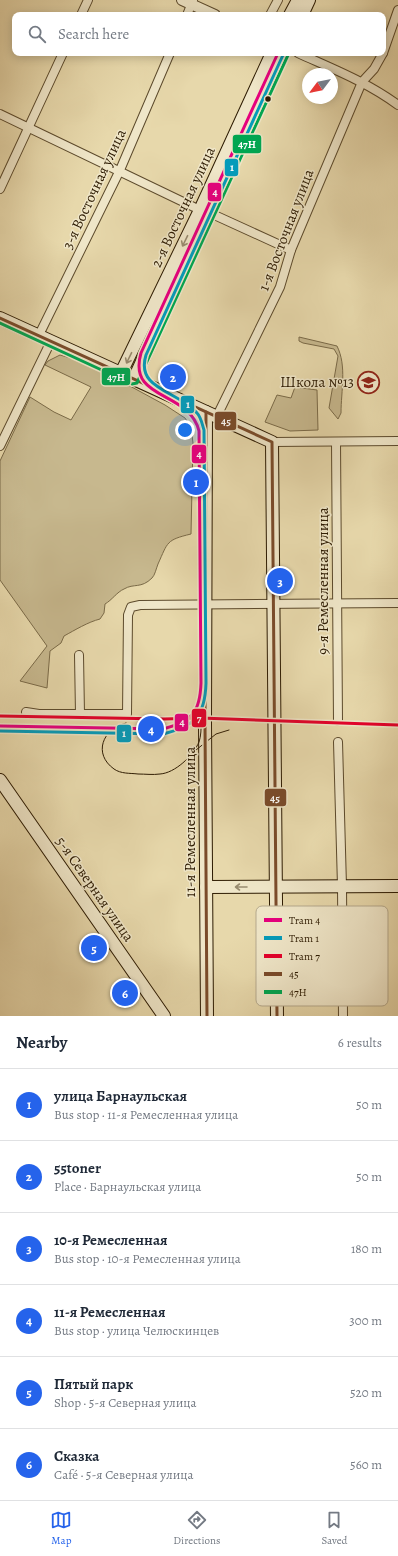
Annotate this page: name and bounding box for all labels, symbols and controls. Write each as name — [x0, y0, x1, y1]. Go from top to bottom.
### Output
search box — [12, 12, 386, 56]
icon: search — [26, 23, 48, 45]
text: Search here — [58, 24, 129, 44]
north arrow — [302, 68, 338, 104]
unlabelled marker — [263, 94, 273, 104]
street label: 3-я Восточная улица — [57, 126, 131, 252]
line badge: 47Н — [232, 134, 262, 154]
text: 47Н — [238, 137, 256, 152]
street label: 2-я Восточная улица — [146, 143, 220, 271]
line badge: 1 — [224, 158, 239, 177]
text: 1 — [230, 160, 234, 175]
street label: 1-я Восточная улица — [254, 166, 319, 294]
line badge: 4 — [207, 182, 222, 202]
text: 4 — [212, 185, 218, 200]
one-way arrow — [181, 235, 188, 247]
one-way arrow — [124, 352, 132, 364]
pin: 2 — [160, 362, 186, 392]
line badge: 47Н — [101, 367, 131, 386]
school or university icon: Школа №13 — [356, 369, 382, 395]
text: 47Н — [107, 370, 125, 385]
place label: Школа №13 — [280, 372, 354, 392]
line badge: 1 — [180, 395, 195, 414]
text: 1 — [186, 397, 190, 412]
line badge: 45 — [214, 411, 237, 431]
text: 45 — [221, 414, 231, 429]
your location — [175, 420, 195, 440]
line badge: 4 — [191, 444, 207, 464]
text: 4 — [196, 447, 202, 462]
pin: 1 — [183, 467, 209, 497]
street label: 9-я Ремесленная улица — [313, 507, 333, 655]
pin: 3 — [267, 566, 293, 596]
line badge: 7 — [191, 708, 207, 728]
text: 7 — [197, 711, 202, 726]
line badge: 4 — [174, 713, 189, 732]
pin: 4 — [138, 714, 164, 744]
text: 4 — [179, 715, 185, 730]
line badge: 1 — [116, 724, 132, 743]
text: 1 — [122, 726, 126, 741]
street label: 11-я Ремесленная улица — [180, 746, 200, 897]
line badge: 45 — [264, 788, 287, 807]
text: 45 — [270, 791, 280, 806]
street label: 5-я Северная улица — [51, 832, 139, 946]
one-way arrow — [235, 883, 248, 891]
legend — [256, 906, 388, 1006]
text: Tram 4 — [289, 913, 320, 928]
text: Tram 1 — [289, 931, 319, 946]
pin: 5 — [81, 933, 107, 963]
text: Tram 7 — [289, 949, 320, 964]
text: 45 — [289, 967, 299, 982]
pin: 6 — [112, 978, 138, 1008]
text: 47Н — [289, 985, 307, 1000]
text: Nearby — [16, 1031, 67, 1054]
text: 6 results — [338, 1034, 382, 1051]
text: улица Барнаульская — [54, 1086, 187, 1106]
text: 1 — [27, 1096, 31, 1113]
text: 50 m — [356, 1096, 382, 1113]
text: Bus stop · 11-я Ремесленная улица — [54, 1106, 238, 1123]
text: 55toner — [54, 1158, 101, 1178]
text: 2 — [26, 1168, 32, 1185]
text: 50 m — [356, 1168, 382, 1185]
text: Place · Барнаульская улица — [54, 1178, 201, 1195]
text: 10-я Ремесленная — [54, 1230, 168, 1250]
text: 3 — [26, 1240, 32, 1257]
text: 180 m — [351, 1240, 382, 1257]
text: Bus stop · 10-я Ремесленная улица — [54, 1250, 241, 1267]
text: 11-я Ремесленная — [54, 1302, 166, 1322]
text: 4 — [26, 1312, 32, 1329]
text: 300 m — [349, 1312, 382, 1329]
text: Bus stop · улица Челюскинцев — [54, 1322, 219, 1339]
text: Пятый парк — [54, 1374, 133, 1394]
text: 5 — [26, 1384, 32, 1401]
text: 520 m — [350, 1384, 382, 1401]
text: Shop · 5-я Северная улица — [54, 1394, 197, 1411]
text: Сказка — [54, 1446, 99, 1466]
text: 6 — [26, 1456, 32, 1473]
text: 560 m — [350, 1456, 382, 1473]
text: Café · 5-я Северная улица — [54, 1466, 194, 1483]
tab: Map — [50, 1509, 72, 1548]
tab: Directions — [173, 1509, 221, 1548]
tab: Saved — [321, 1509, 348, 1548]

